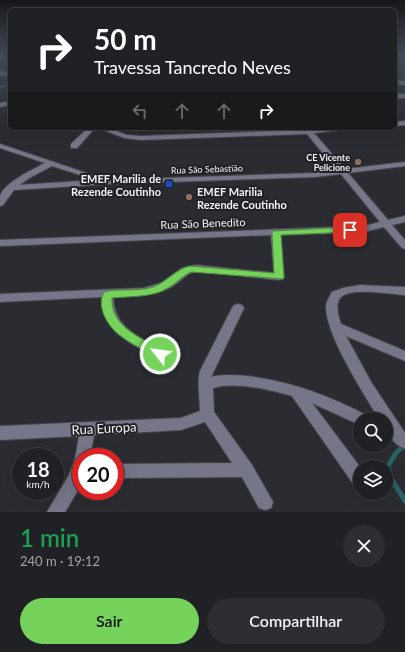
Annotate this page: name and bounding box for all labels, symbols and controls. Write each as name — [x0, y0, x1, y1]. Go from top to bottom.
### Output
text: 50 m — [94, 22, 157, 56]
icon: right — [28, 24, 80, 76]
text: Travessa Tancredo Neves — [94, 56, 291, 78]
icon: left — [129, 100, 151, 122]
icon: ahead — [171, 100, 193, 122]
icon: ahead — [213, 100, 235, 122]
icon: right — [255, 100, 277, 122]
place label: CE Vicente Pelicione — [306, 152, 350, 173]
marker: CE Vicente Pelicione — [353, 157, 363, 167]
street label: Rua São Sebastião — [171, 162, 243, 176]
place label: EMEF Marilia de Rezende Coutinho — [71, 172, 161, 198]
marker: EMEF Marilia de Rezende Coutinho — [164, 179, 174, 189]
place label: EMEF Marilia Rezende Coutinho — [197, 185, 287, 211]
marker: EMEF Marilia Rezende Coutinho — [184, 192, 194, 202]
pin — [333, 213, 367, 247]
street label: Rua São Benedito — [160, 215, 246, 231]
icon: arrive — [339, 219, 361, 241]
position arrow — [139, 333, 181, 375]
map controls — [353, 412, 393, 500]
button: search — [353, 412, 393, 452]
street label: Rua Europa — [71, 418, 137, 438]
speed limit sign: 20 — [72, 448, 124, 500]
text: 18 — [26, 457, 50, 481]
button: layers — [353, 460, 393, 500]
text: km/h — [26, 478, 50, 490]
text: 1 min — [20, 523, 79, 552]
button: close — [343, 525, 385, 567]
text: 240 m · 19:12 — [20, 553, 100, 569]
button: Sair — [20, 598, 199, 644]
button: Compartilhar — [207, 598, 385, 644]

